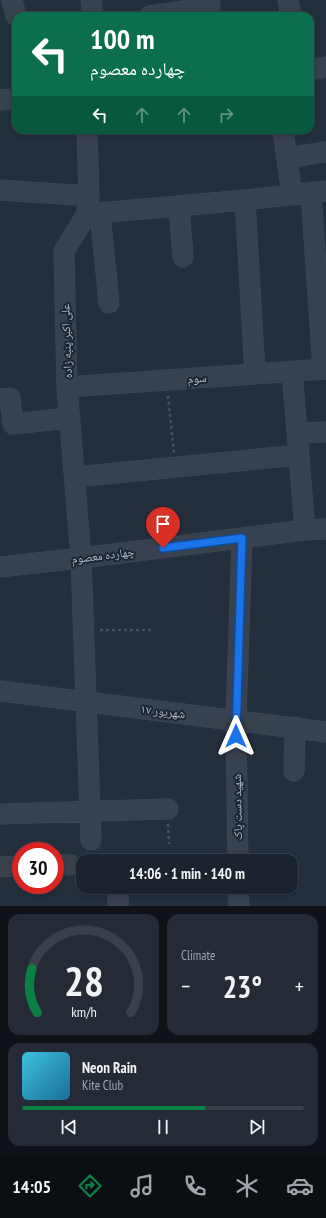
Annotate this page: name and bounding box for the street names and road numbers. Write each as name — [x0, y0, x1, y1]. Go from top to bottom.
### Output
street label: علی اکبر پنبه زاده — [57, 303, 75, 379]
street label: سوم — [187, 370, 207, 387]
street label: چهارده معصوم — [71, 544, 136, 567]
street label: ۱۷ شهریور — [140, 701, 186, 721]
street label: شهید دست پاک — [229, 774, 245, 840]

